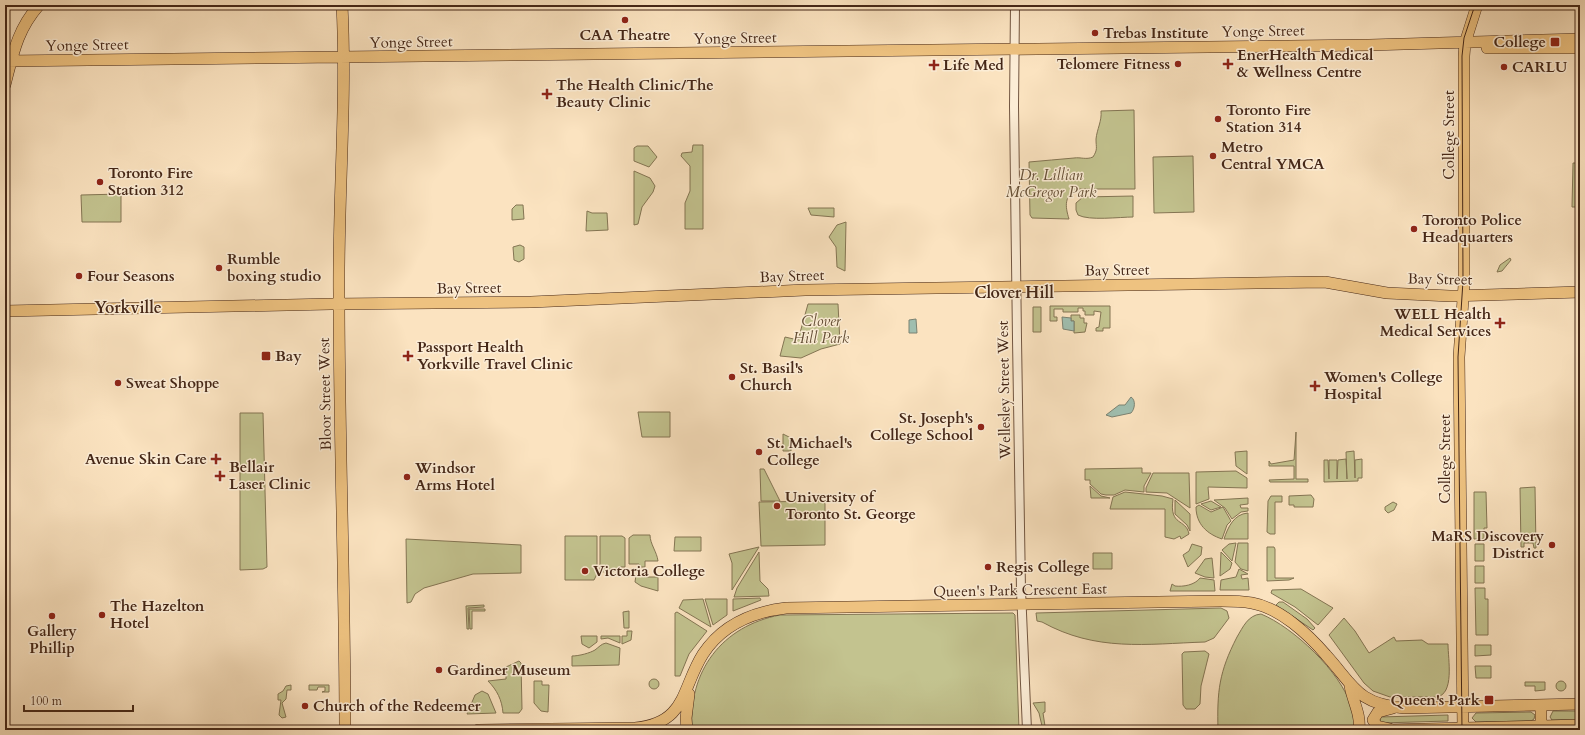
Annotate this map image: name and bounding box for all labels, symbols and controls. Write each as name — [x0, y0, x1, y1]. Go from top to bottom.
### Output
marker: CAA Theatre — [620, 15, 630, 25]
street label: Yonge Street — [1221, 20, 1305, 42]
place label: Trebas Institute — [1103, 23, 1209, 43]
place label: CAA Theatre — [579, 25, 671, 45]
street label: Yonge Street — [693, 27, 777, 49]
marker: Trebas Institute — [1090, 28, 1100, 38]
street label: Yonge Street — [369, 31, 453, 53]
place label: College — [1493, 32, 1546, 52]
street label: Yonge Street — [45, 34, 129, 56]
marker: College — [1549, 36, 1561, 48]
place label: EnerHealth Medical & Wellness Centre — [1237, 45, 1374, 82]
place label: Telomere Fitness — [1057, 54, 1170, 74]
place label: Life Med — [943, 55, 1004, 75]
place label: CARLU — [1512, 57, 1568, 77]
marker: EnerHealth Medical & Wellness Centre — [1222, 58, 1234, 70]
marker: Life Med — [928, 59, 940, 71]
marker: Telomere Fitness — [1173, 59, 1183, 69]
marker: CARLU — [1499, 62, 1509, 72]
place label: The Health Clinic/The Beauty Clinic — [556, 75, 714, 112]
marker: The Health Clinic/The Beauty Clinic — [541, 88, 553, 100]
street label: College Street — [1439, 90, 1459, 180]
place label: Toronto Fire Station 314 — [1226, 100, 1311, 137]
marker: Toronto Fire Station 314 — [1213, 114, 1223, 124]
place label: Metro Central YMCA — [1221, 137, 1325, 174]
marker: Metro Central YMCA — [1208, 151, 1218, 161]
place label: Toronto Fire Station 312 — [108, 163, 193, 200]
park label: Dr. Lillian McGregor Park — [1006, 165, 1097, 202]
marker: Toronto Fire Station 312 — [95, 177, 105, 187]
place label: Toronto Police Headquarters — [1422, 210, 1522, 247]
marker: Toronto Police Headquarters — [1409, 224, 1419, 234]
place label: Rumble boxing studio — [227, 249, 321, 286]
street label: Bay Street — [1084, 259, 1150, 281]
marker: Rumble boxing studio — [214, 263, 224, 273]
street label: Bay Street — [759, 265, 825, 287]
place label: Four Seasons — [87, 266, 175, 286]
street label: Bay Street — [1407, 268, 1473, 290]
marker: Four Seasons — [74, 271, 84, 281]
street label: Bay Street — [436, 277, 502, 299]
district label: Clover Hill — [974, 282, 1054, 304]
district label: Yorkville — [94, 297, 162, 319]
place label: WELL Health Medical Services — [1380, 304, 1492, 341]
park label: Clover Hill Park — [793, 311, 850, 348]
marker: WELL Health Medical Services — [1494, 317, 1506, 329]
street label: Wellesley Street West — [993, 320, 1015, 460]
street label: Bloor Street West — [314, 337, 336, 451]
place label: Passport Health Yorkville Travel Clinic — [417, 337, 573, 374]
place label: Bay — [275, 346, 302, 366]
marker: Bay — [260, 350, 272, 362]
marker: Passport Health Yorkville Travel Clinic — [402, 350, 414, 362]
place label: St. Basil's Church — [740, 358, 803, 395]
place label: Women's College Hospital — [1323, 367, 1443, 404]
marker: St. Basil's Church — [727, 372, 737, 382]
place label: Sweat Shoppe — [126, 373, 220, 393]
marker: Sweat Shoppe — [113, 378, 123, 388]
marker: Women's College Hospital — [1309, 380, 1321, 392]
place label: St. Joseph's College School — [870, 408, 974, 445]
street label: College Street — [1435, 414, 1455, 504]
marker: St. Joseph's College School — [976, 422, 986, 432]
place label: St. Michael's College — [767, 433, 852, 470]
marker: St. Michael's College — [754, 447, 764, 457]
place label: Avenue Skin Care — [85, 449, 207, 469]
marker: Avenue Skin Care — [210, 453, 222, 465]
place label: Bellair Laser Clinic — [229, 457, 311, 494]
place label: Windsor Arms Hotel — [414, 458, 495, 495]
marker: Bellair Laser Clinic — [214, 470, 226, 482]
marker: Windsor Arms Hotel — [402, 472, 412, 482]
place label: University of Toronto St. George — [785, 487, 916, 524]
marker: University of Toronto St. George — [772, 501, 782, 511]
place label: MaRS Discovery District — [1431, 526, 1545, 563]
marker: MaRS Discovery District — [1547, 540, 1557, 550]
place label: Regis College — [996, 557, 1090, 577]
place label: Victoria College — [593, 561, 705, 581]
marker: Regis College — [983, 562, 993, 572]
marker: Victoria College — [580, 566, 590, 576]
street label: Queen's Park Crescent East — [933, 578, 1107, 602]
place label: The Hazelton Hotel — [110, 596, 205, 633]
marker: The Hazelton Hotel — [97, 610, 107, 620]
marker: Gallery Phillip — [47, 611, 57, 621]
place label: Gallery Phillip — [27, 621, 77, 658]
place label: Gardiner Museum — [447, 660, 571, 680]
marker: Gardiner Museum — [434, 665, 444, 675]
scale bar — [24, 687, 133, 713]
place label: Queen's Park — [1391, 690, 1481, 710]
text: 100 m — [30, 693, 63, 709]
marker: Queen's Park — [1483, 694, 1495, 706]
place label: Church of the Redeemer — [313, 696, 481, 716]
marker: Church of the Redeemer — [300, 701, 310, 711]

